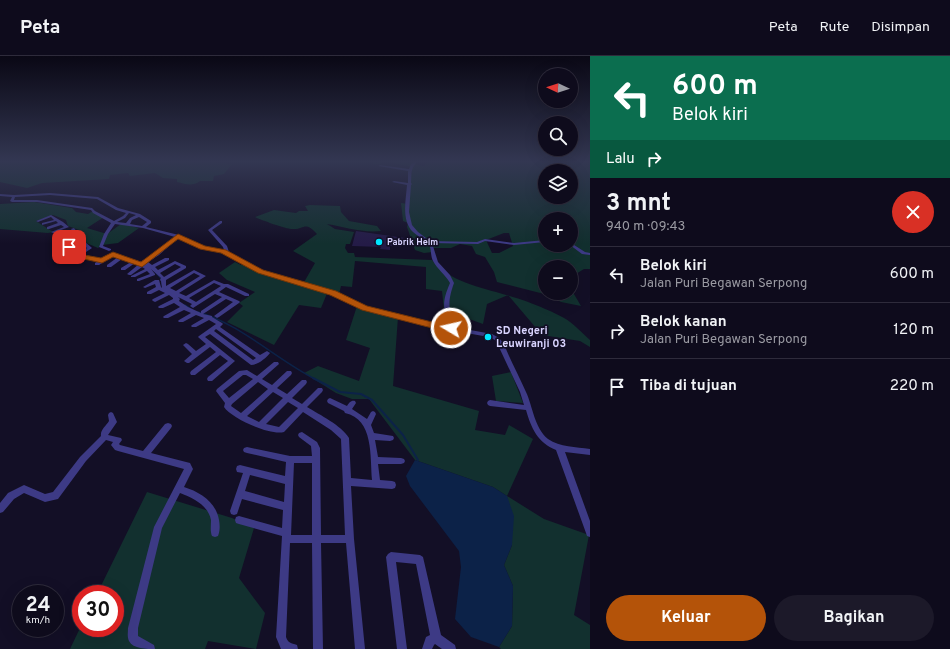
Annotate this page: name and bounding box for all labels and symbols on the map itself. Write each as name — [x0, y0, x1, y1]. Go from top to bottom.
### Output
north arrow — [538, 68, 578, 108]
pin — [52, 230, 86, 264]
marker: Pabrik Helm — [374, 237, 384, 247]
place label: Pabrik Helm — [387, 237, 438, 248]
position arrow — [430, 307, 472, 349]
place label: SD Negeri Leuwiranji 03 — [496, 324, 566, 351]
marker: SD Negeri Leuwiranji 03 — [483, 332, 493, 342]
speed limit sign: 30 — [72, 585, 124, 637]

